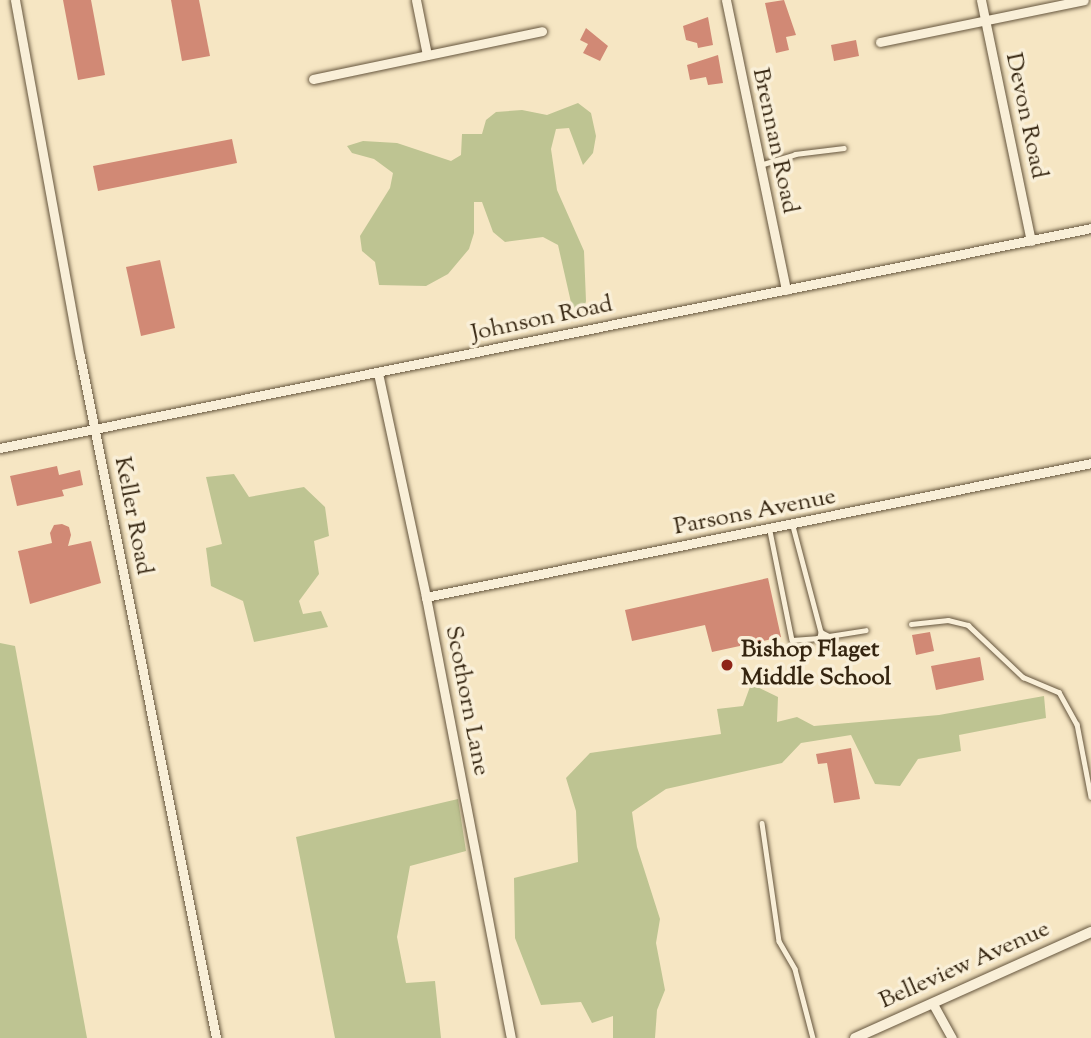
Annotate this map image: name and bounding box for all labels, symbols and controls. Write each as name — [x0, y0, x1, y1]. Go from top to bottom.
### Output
street label: Devon Road — [998, 50, 1052, 182]
street label: Brennan Road — [745, 66, 803, 216]
street label: Johnson Road — [469, 291, 615, 349]
street label: Keller Road — [106, 454, 158, 578]
street label: Parsons Avenue — [672, 483, 838, 543]
street label: Scothorn Lane — [437, 623, 495, 779]
place label: Bishop Flaget Middle School — [741, 637, 891, 693]
marker: Bishop Flaget Middle School — [719, 657, 735, 673]
street label: Belleview Avenue — [875, 916, 1055, 1016]

